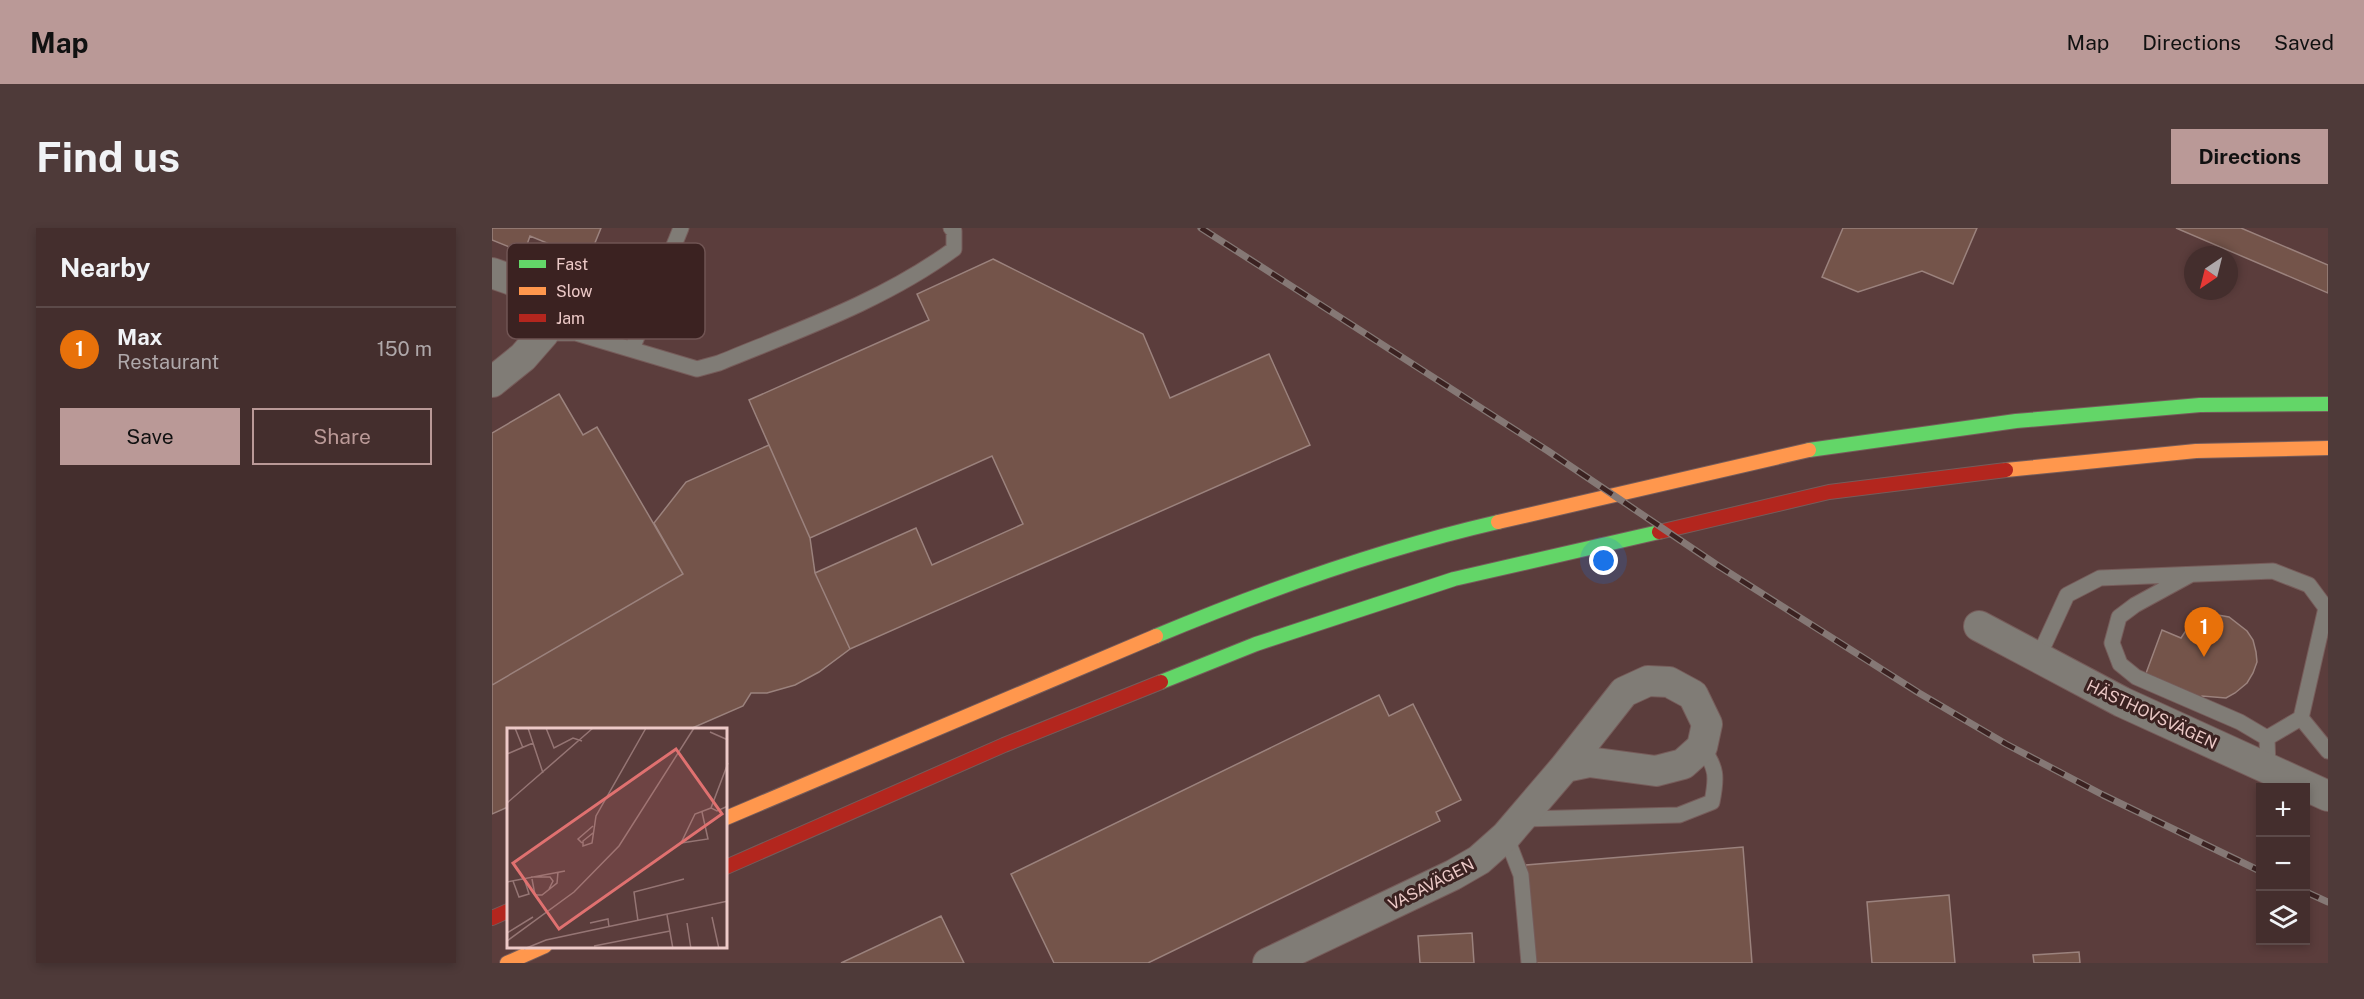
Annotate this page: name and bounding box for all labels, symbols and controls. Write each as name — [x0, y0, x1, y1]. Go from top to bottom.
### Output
text: Map — [30, 26, 89, 59]
text: Map — [2067, 30, 2109, 55]
text: Directions — [2142, 30, 2241, 55]
text: Saved — [2274, 30, 2334, 55]
button: Directions — [2171, 129, 2328, 184]
text: Find us — [36, 132, 180, 181]
legend — [507, 243, 705, 339]
north arrow — [2184, 246, 2238, 300]
text: Nearby — [60, 252, 150, 283]
text: Fast — [556, 255, 588, 274]
text: Slow — [556, 282, 593, 301]
text: Jam — [556, 309, 585, 328]
text: Max — [117, 324, 162, 350]
text: 1 — [75, 337, 84, 361]
text: 150 m — [377, 337, 432, 361]
text: Restaurant — [117, 350, 219, 374]
button: Save — [60, 408, 240, 465]
button: Share — [252, 408, 432, 465]
your location — [1589, 546, 1618, 575]
pin: 1 — [2184, 608, 2224, 657]
street label: HÄSTHOVSVÄGEN — [2084, 675, 2220, 753]
inset map — [507, 728, 728, 948]
map controls — [2256, 783, 2310, 945]
button: + — [2256, 783, 2310, 837]
button: − — [2256, 837, 2310, 891]
street label: VASAVÄGEN — [1385, 854, 1477, 914]
button: layers — [2256, 891, 2310, 945]

